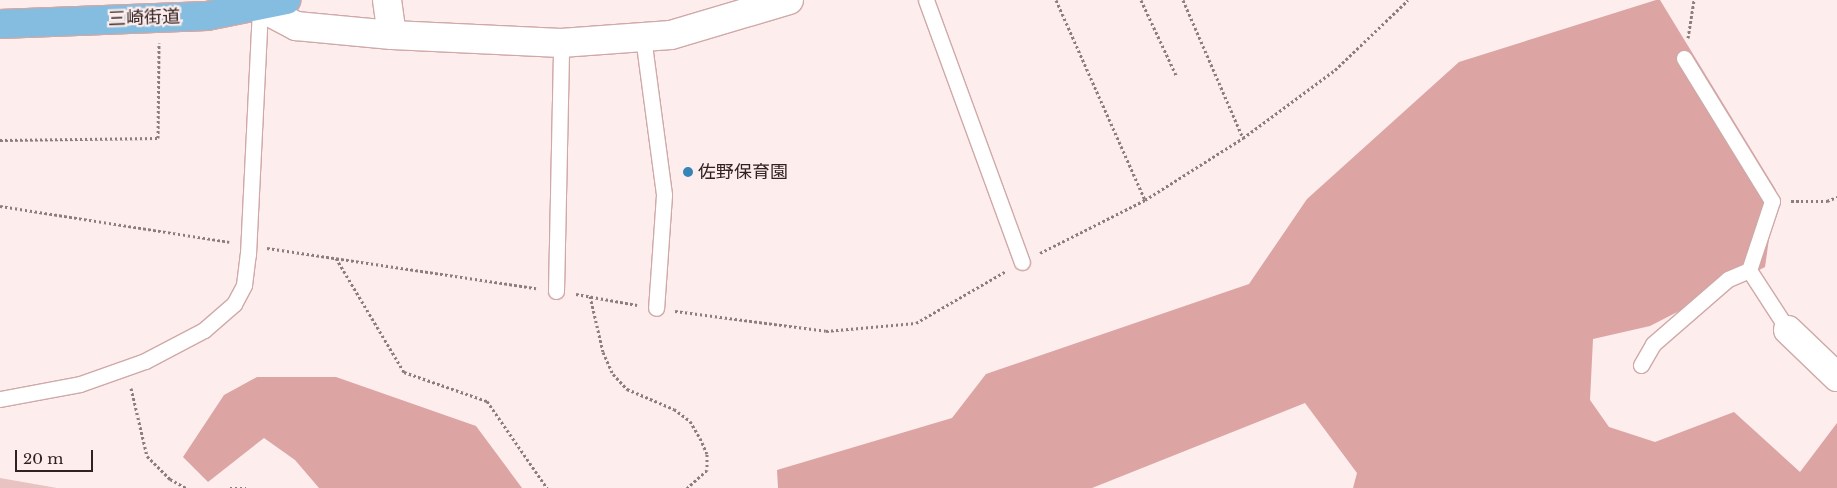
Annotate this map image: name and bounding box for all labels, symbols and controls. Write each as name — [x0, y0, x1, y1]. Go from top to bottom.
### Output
street label: 三崎街道 — [108, 6, 180, 30]
place label: 佐野保育園 — [698, 161, 788, 183]
marker: 佐野保育園 — [682, 166, 694, 178]
scale bar — [18, 440, 95, 472]
text: 20 m — [23, 449, 63, 468]

